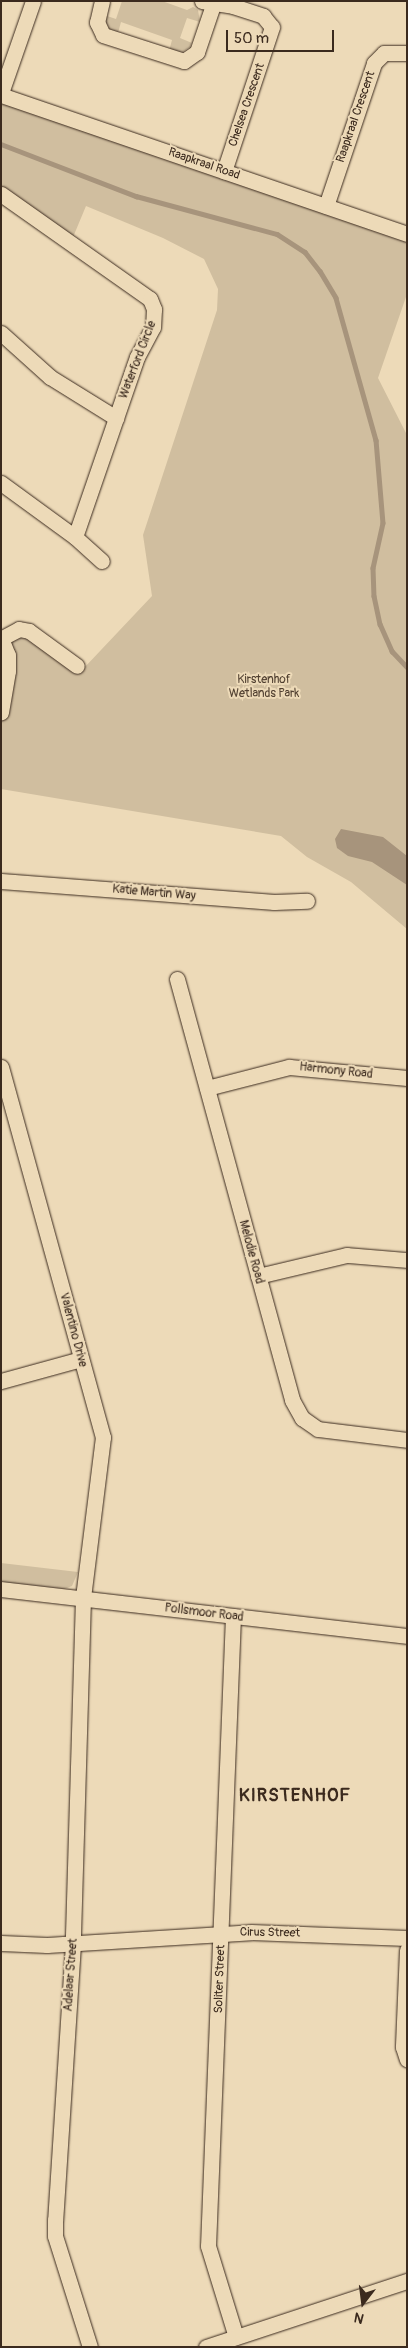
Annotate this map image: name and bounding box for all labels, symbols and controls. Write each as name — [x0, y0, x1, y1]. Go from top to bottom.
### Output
scale bar — [228, 20, 336, 52]
text: 50 m — [234, 29, 269, 48]
street label: Chelsea Crescent — [226, 61, 268, 149]
street label: Raapkraal Crescent — [334, 69, 378, 165]
street label: Raapkraal Road — [166, 145, 242, 183]
street label: Waterford Circle — [117, 319, 159, 401]
park label: Kirstenhof Wetlands Park — [229, 673, 299, 701]
street label: Katie Martin Way — [112, 882, 196, 904]
street label: Harmony Road — [299, 1060, 373, 1082]
street label: Melodie Road — [236, 1219, 266, 1285]
street label: Valentino Drive — [56, 1291, 90, 1369]
street label: Pollsmoor Road — [164, 1601, 244, 1625]
district label: KIRSTENHOF — [238, 1785, 352, 1807]
street label: Cirus Street — [240, 1925, 300, 1941]
street label: Adelaar Street — [61, 1938, 81, 2012]
street label: Soliter Street — [212, 1944, 228, 2014]
north arrow — [338, 2278, 388, 2328]
text: N — [352, 2309, 366, 2327]

